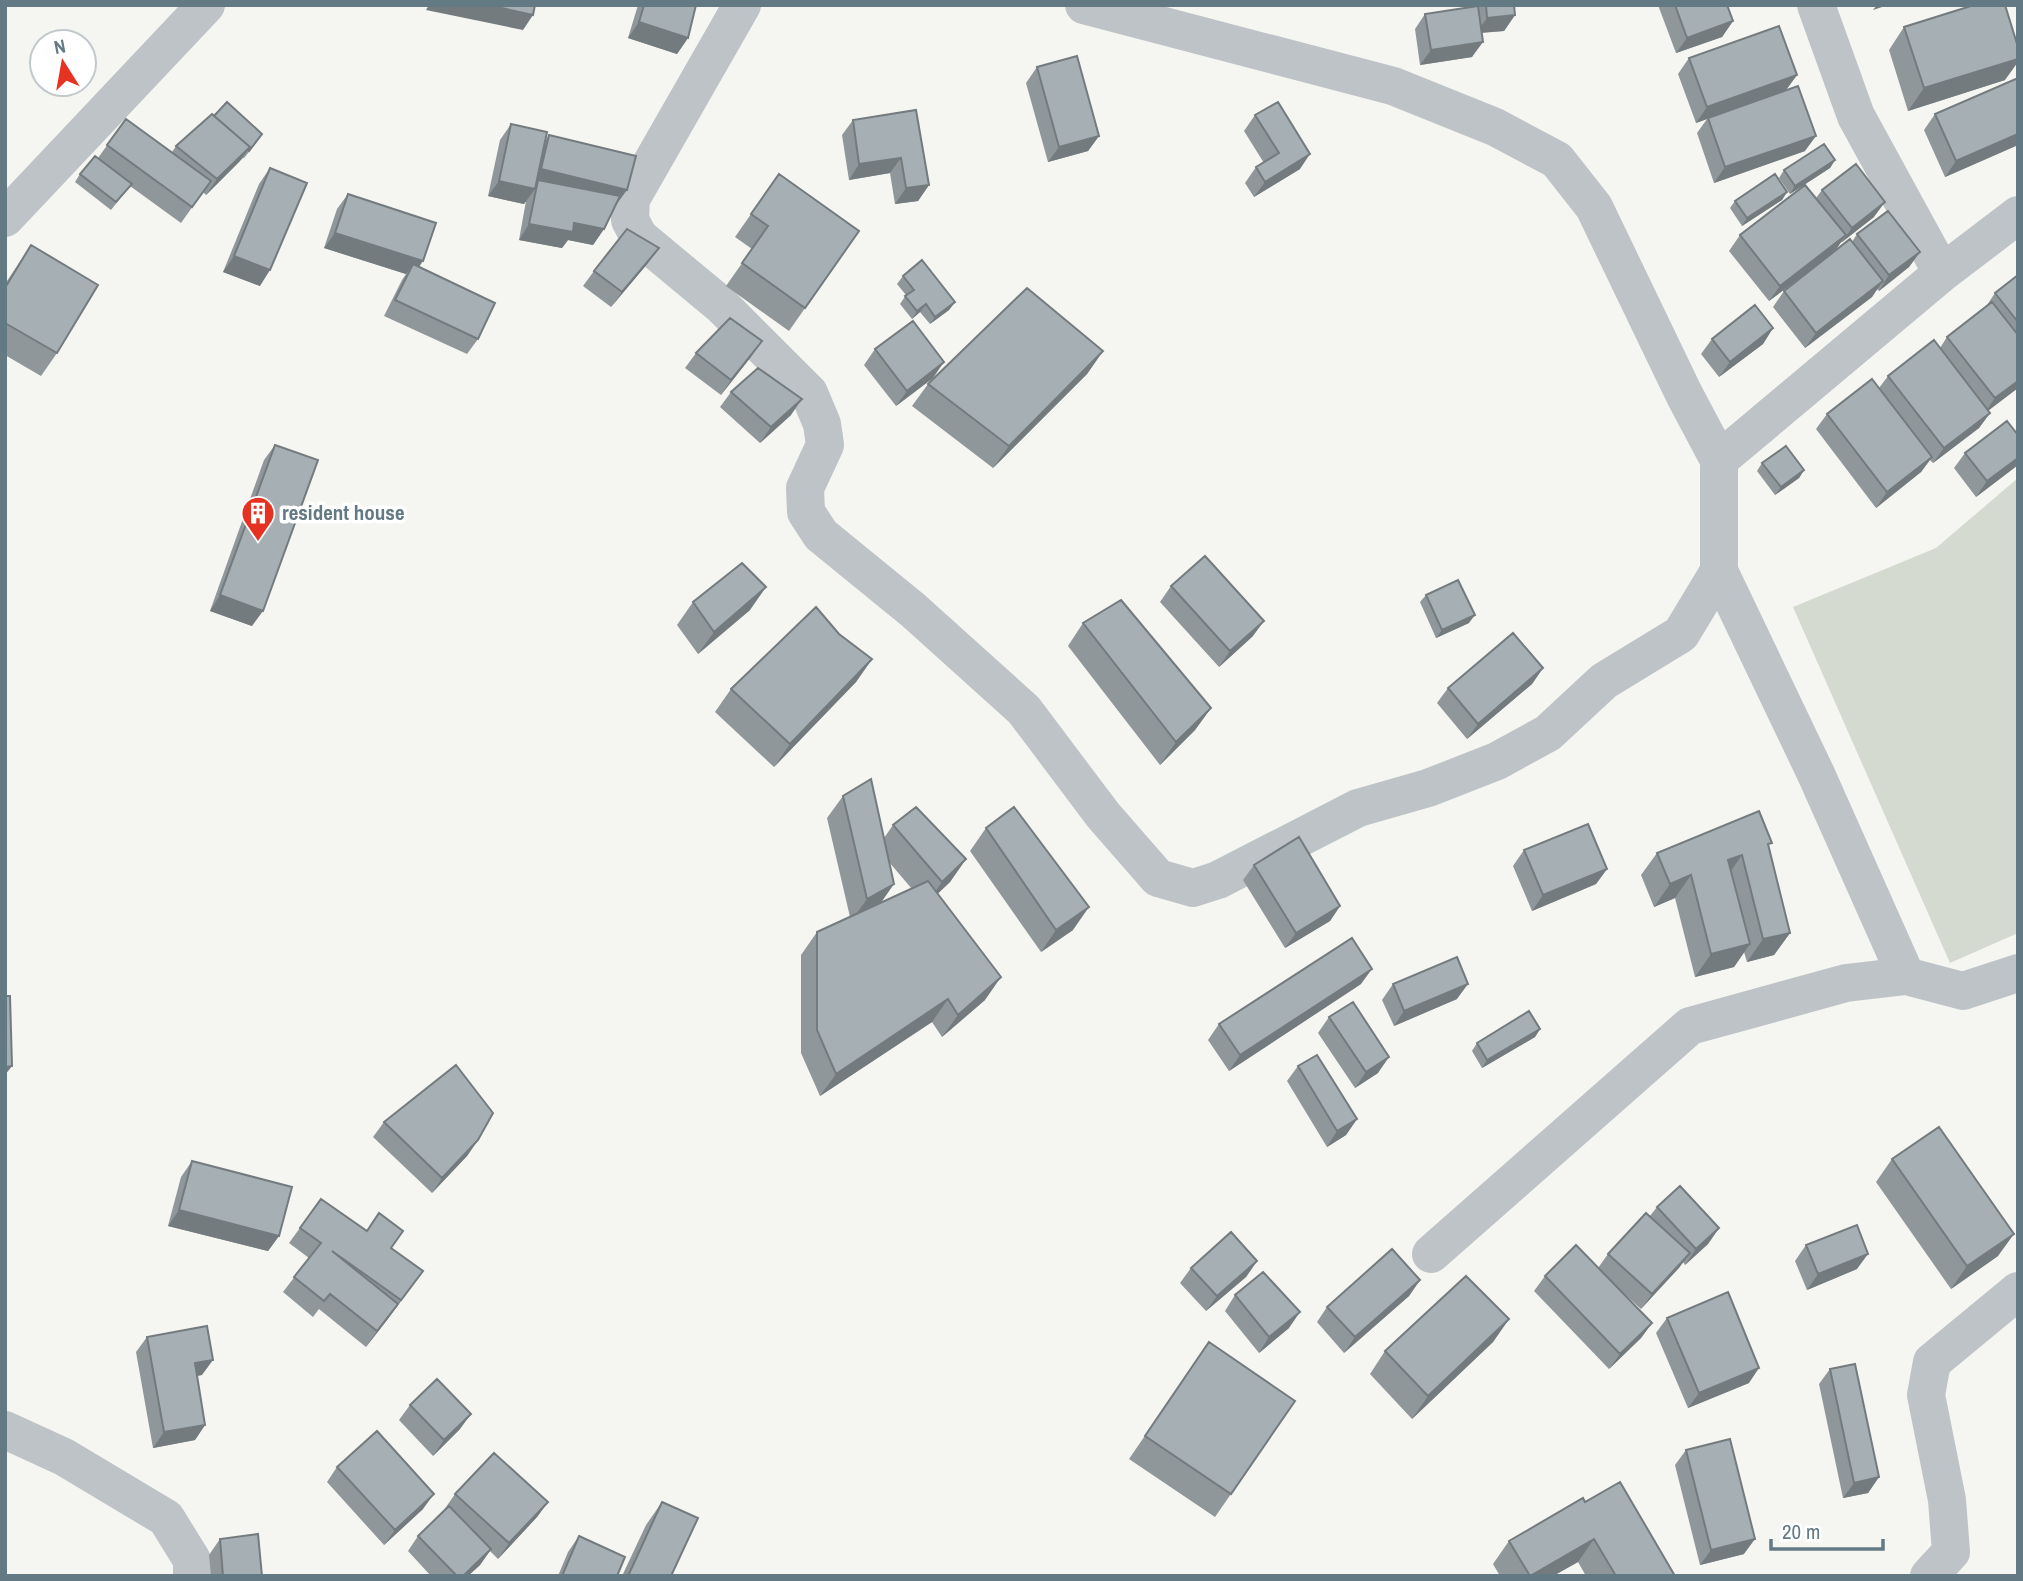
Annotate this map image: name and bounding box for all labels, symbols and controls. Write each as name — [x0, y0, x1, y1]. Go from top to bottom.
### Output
north arrow — [28, 28, 98, 98]
text: N — [52, 32, 68, 60]
building icon: resident house — [239, 494, 277, 543]
place label: resident house — [282, 498, 405, 527]
scale bar — [1771, 1508, 1883, 1552]
text: 20 m — [1782, 1517, 1820, 1546]

